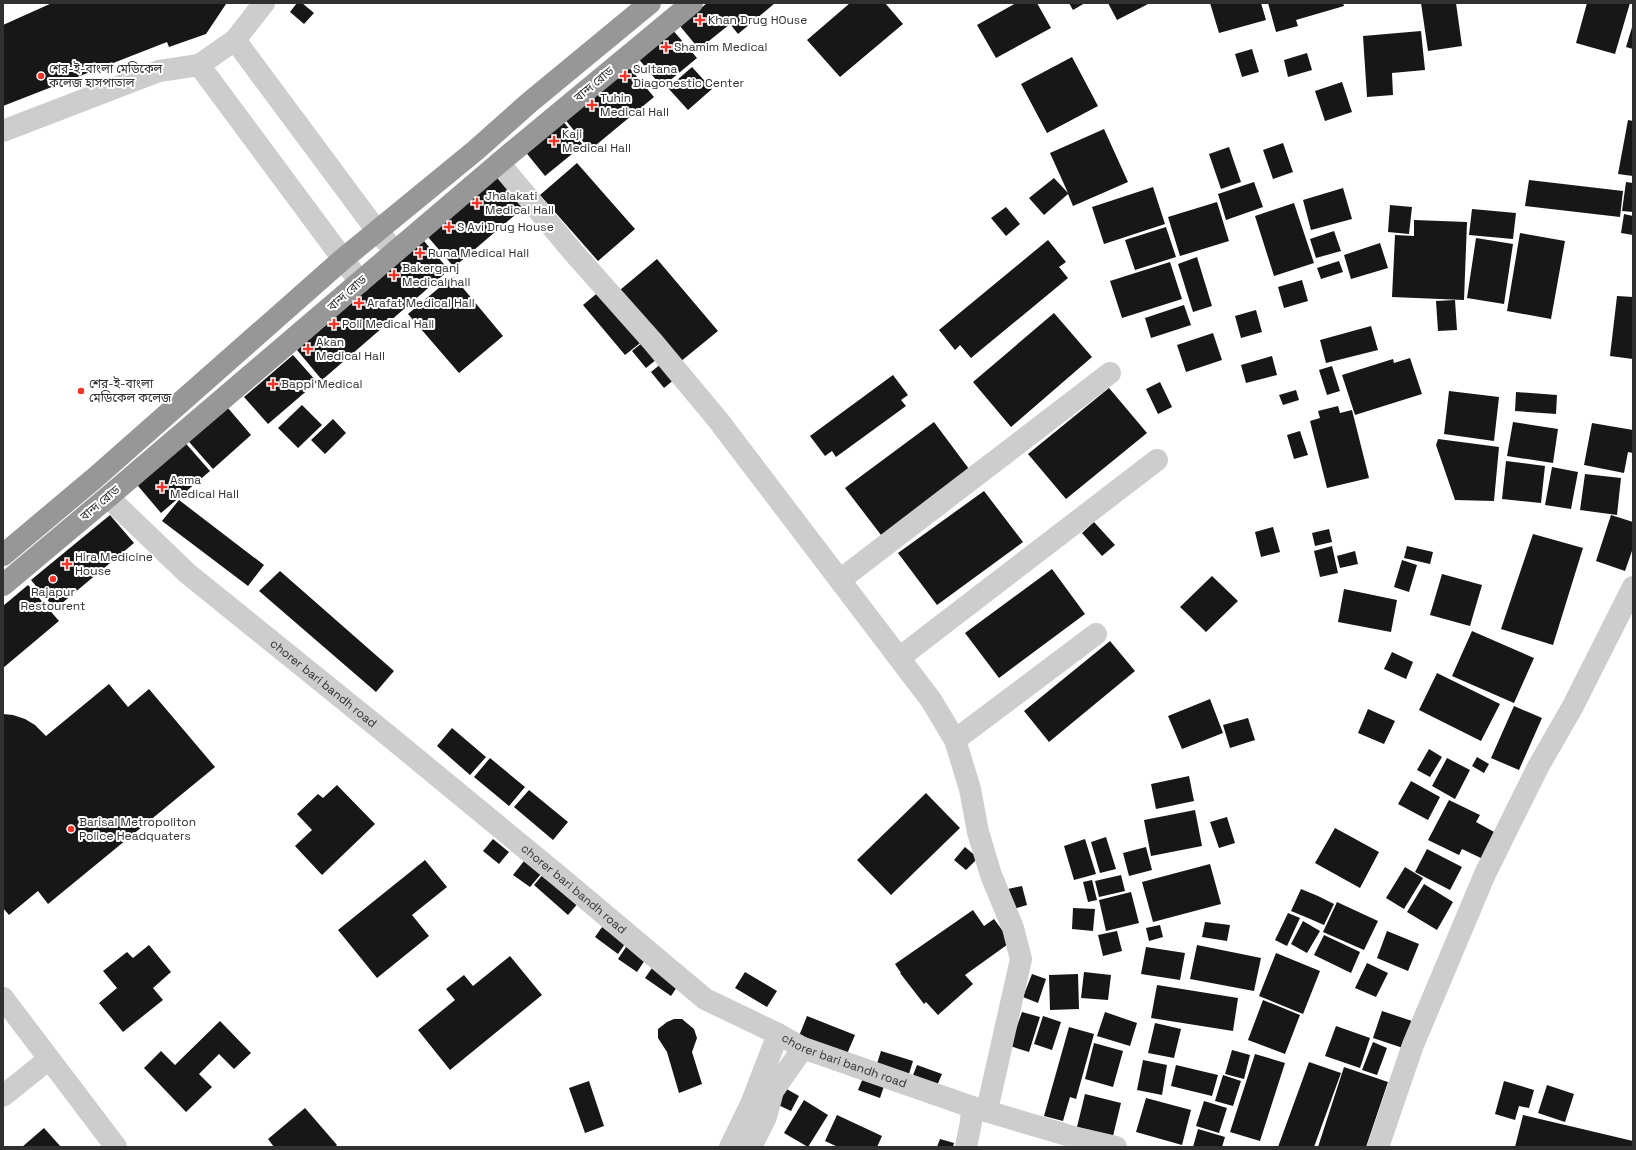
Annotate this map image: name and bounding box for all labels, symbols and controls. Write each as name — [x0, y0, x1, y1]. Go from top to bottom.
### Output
place label: Khan Drug HOuse — [708, 12, 807, 28]
marker: Khan Drug HOuse — [695, 15, 705, 25]
place label: Shamim Medical — [674, 39, 767, 55]
marker: Shamim Medical — [661, 42, 671, 52]
place label: শের-ই-বাংলা মেডিকেল কলেজ হাসপাতাল — [48, 61, 163, 91]
place label: Sultana Diagonestic Center — [633, 61, 745, 91]
street label: বান্দ রোড — [570, 63, 617, 106]
marker: শের-ই-বাংলা মেডিকেল কলেজ হাসপাতাল — [36, 71, 46, 81]
marker: Sultana Diagonestic Center — [620, 71, 630, 81]
place label: Tuhin Medical Hall — [600, 90, 669, 120]
marker: Tuhin Medical Hall — [587, 100, 597, 110]
place label: Kaji Medical Hall — [562, 126, 631, 156]
marker: Kaji Medical Hall — [549, 136, 559, 146]
place label: Jhalakati Medical Hall — [485, 188, 554, 218]
marker: Jhalakati Medical Hall — [472, 198, 482, 208]
place label: S Avi Drug House — [457, 219, 554, 235]
marker: S Avi Drug House — [444, 222, 454, 232]
place label: Runa Medical Hall — [428, 245, 529, 261]
marker: Runa Medical Hall — [415, 248, 425, 258]
place label: Bakerganj Medical hall — [402, 260, 470, 290]
marker: Bakerganj Medical hall — [389, 270, 399, 280]
street label: বান্দ রোড — [323, 271, 370, 315]
place label: Arafat Medical Hall — [367, 295, 475, 311]
marker: Arafat Medical Hall — [354, 298, 364, 308]
place label: Poli Medical Hall — [342, 316, 434, 332]
marker: Poli Medical Hall — [329, 319, 339, 329]
place label: Akan Medical Hall — [316, 334, 385, 364]
marker: Akan Medical Hall — [303, 344, 313, 354]
place label: শের-ই-বাংলা মেডিকেল কলেজ — [89, 376, 172, 406]
place label: Bappi Medical — [281, 376, 362, 392]
marker: Bappi Medical — [268, 379, 278, 389]
marker: শের-ই-বাংলা মেডিকেল কলেজ — [76, 386, 86, 396]
place label: Asma Medical Hall — [170, 472, 239, 502]
street label: বান্দ রোড — [76, 482, 123, 525]
marker: Asma Medical Hall — [157, 482, 167, 492]
place label: Hira Medicine House — [75, 549, 153, 579]
marker: Hira Medicine House — [62, 559, 72, 569]
marker: Rajapur Restourent — [48, 574, 58, 584]
place label: Rajapur Restourent — [20, 584, 86, 614]
street label: chorer bari bandh road — [267, 635, 380, 731]
place label: Barisal Metropoliton Police Headquaters — [79, 814, 196, 844]
marker: Barisal Metropoliton Police Headquaters — [66, 824, 76, 834]
street label: chorer bari bandh road — [518, 840, 630, 938]
street label: chorer bari bandh road — [779, 1030, 909, 1092]

